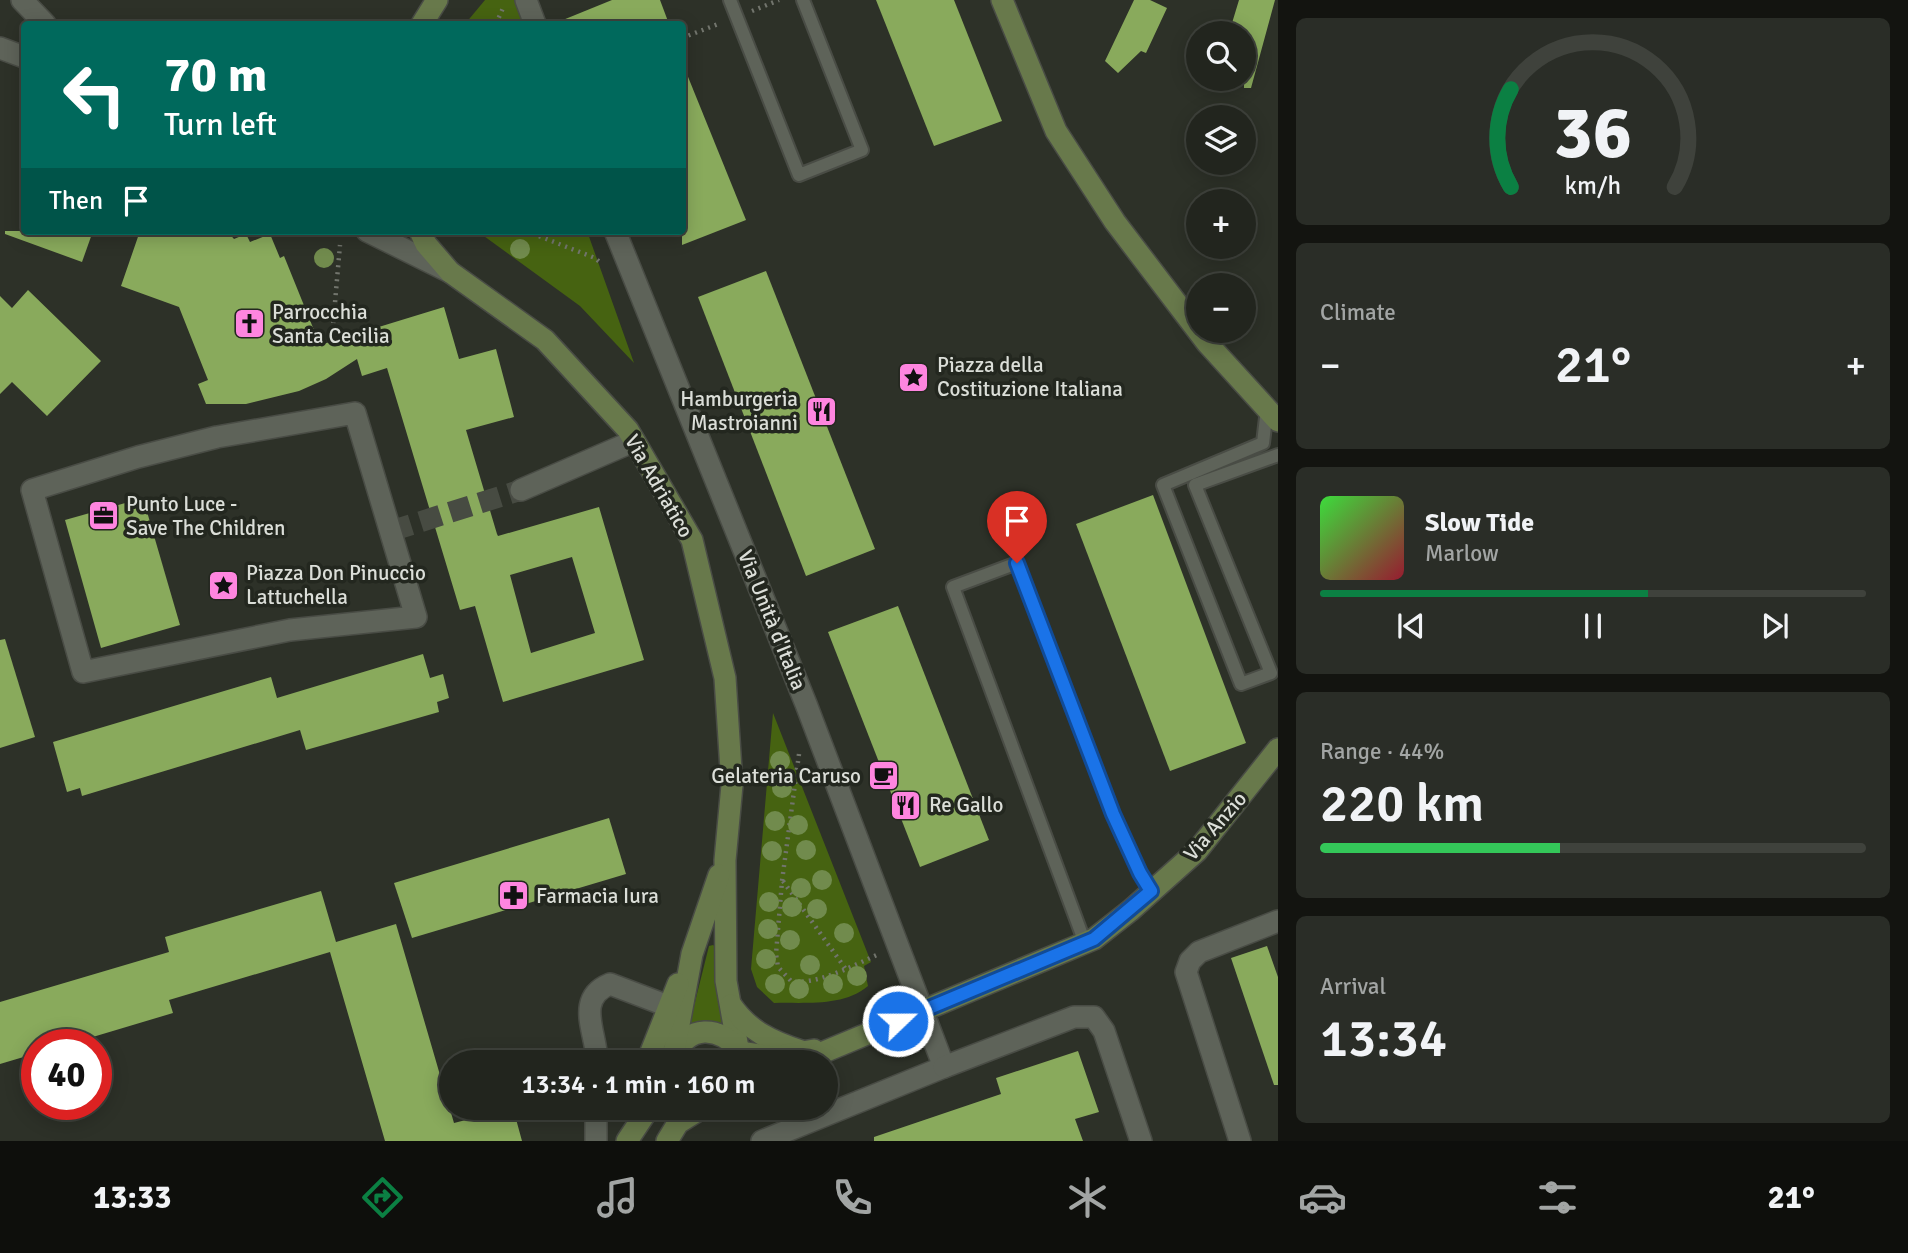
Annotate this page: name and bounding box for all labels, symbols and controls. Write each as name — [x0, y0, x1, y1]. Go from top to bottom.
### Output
map controls — [1186, 21, 1256, 343]
button: search — [1186, 21, 1256, 91]
text: 70 m — [164, 45, 267, 105]
icon: left — [49, 49, 140, 140]
text: 36 — [1554, 90, 1632, 179]
text: Turn left — [164, 105, 277, 144]
button: layers — [1186, 105, 1256, 175]
text: km/h — [1565, 170, 1621, 201]
icon: arrive — [117, 182, 155, 220]
text: Then — [49, 185, 103, 217]
button: + — [1186, 189, 1256, 259]
button: − — [1186, 273, 1256, 343]
text: Climate — [1320, 298, 1396, 327]
place label: Parrocchia Santa Cecilia — [272, 299, 390, 349]
church icon: Parrocchia Santa Cecilia — [232, 307, 266, 341]
text: 21° — [1555, 333, 1631, 397]
text: − — [1320, 342, 1341, 389]
text: + — [1845, 342, 1866, 389]
place label: Piazza della Costituzione Italiana — [937, 352, 1123, 402]
place icon: Piazza della Costituzione Italiana — [897, 360, 931, 394]
place label: Hamburgeria Mastroianni — [680, 386, 798, 436]
restaurant icon: Hamburgeria Mastroianni — [804, 394, 838, 428]
street label: Via Adriatico — [619, 430, 699, 542]
place label: Punto Luce - Save The Children — [126, 491, 286, 541]
pin — [987, 491, 1047, 563]
office icon: Punto Luce - Save The Children — [86, 499, 120, 533]
icon: arrive — [998, 502, 1036, 540]
text: Slow Tide — [1425, 507, 1534, 539]
text: Marlow — [1425, 539, 1499, 568]
street label: Via Unità d'Italia — [732, 546, 812, 694]
place label: Piazza Don Pinuccio Lattuchella — [246, 560, 426, 610]
place icon: Piazza Don Pinuccio Lattuchella — [206, 568, 240, 602]
icon: previous — [1392, 607, 1430, 645]
icon: pause — [1574, 607, 1612, 645]
icon: next — [1756, 607, 1794, 645]
text: Range · 44% — [1320, 737, 1444, 766]
cafe icon: Gelateria Caruso — [867, 759, 901, 793]
place label: Gelateria Caruso — [711, 763, 861, 789]
text: 220 km — [1320, 772, 1484, 836]
street label: Via Anzio — [1178, 786, 1252, 866]
restaurant icon: Re Gallo — [889, 788, 923, 822]
place label: Re Gallo — [929, 792, 1003, 818]
pharmacy icon: Farmacia Iura — [496, 879, 530, 913]
place label: Farmacia Iura — [536, 883, 659, 909]
text: Arrival — [1320, 972, 1386, 1001]
position arrow — [861, 984, 935, 1058]
text: 13:34 — [1320, 1007, 1447, 1071]
speed limit sign: 40 — [21, 1029, 112, 1120]
text: 13:34 · 1 min · 160 m — [522, 1069, 755, 1101]
icon: directions — [358, 1173, 407, 1222]
icon: music — [593, 1173, 642, 1222]
icon: phone — [828, 1173, 877, 1222]
icon: climate — [1063, 1173, 1112, 1222]
icon: car — [1298, 1173, 1347, 1222]
icon: filters — [1533, 1173, 1582, 1222]
text: 13:33 — [93, 1178, 172, 1217]
text: 21° — [1768, 1178, 1815, 1217]

